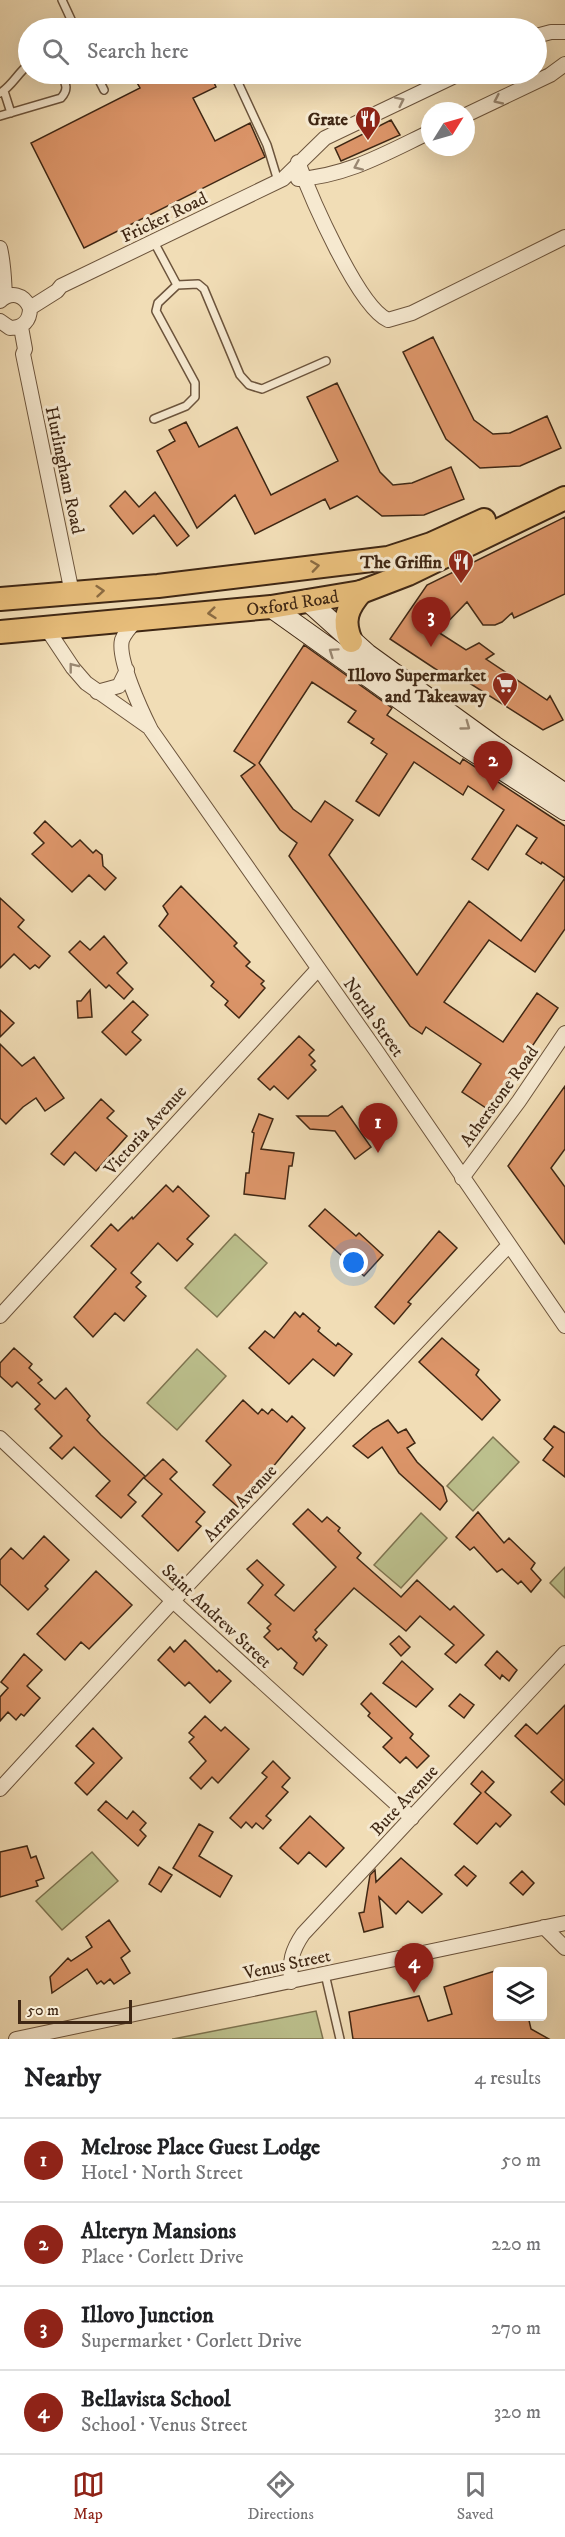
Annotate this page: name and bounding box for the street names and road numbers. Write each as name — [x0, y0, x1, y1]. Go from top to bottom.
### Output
street label: Fricker Road — [118, 188, 211, 248]
street label: Hurlingham Road — [40, 404, 88, 536]
street label: Oxford Road — [246, 586, 340, 621]
street label: North Street — [338, 974, 409, 1062]
street label: Atherstone Road — [456, 1042, 544, 1151]
street label: Victoria Avenue — [99, 1081, 192, 1181]
street label: Arran Avenue — [199, 1460, 282, 1547]
street label: Saint Andrew Street — [157, 1560, 276, 1674]
street label: Bute Avenue — [366, 1761, 443, 1841]
street label: Venus Street — [241, 1945, 333, 1985]

